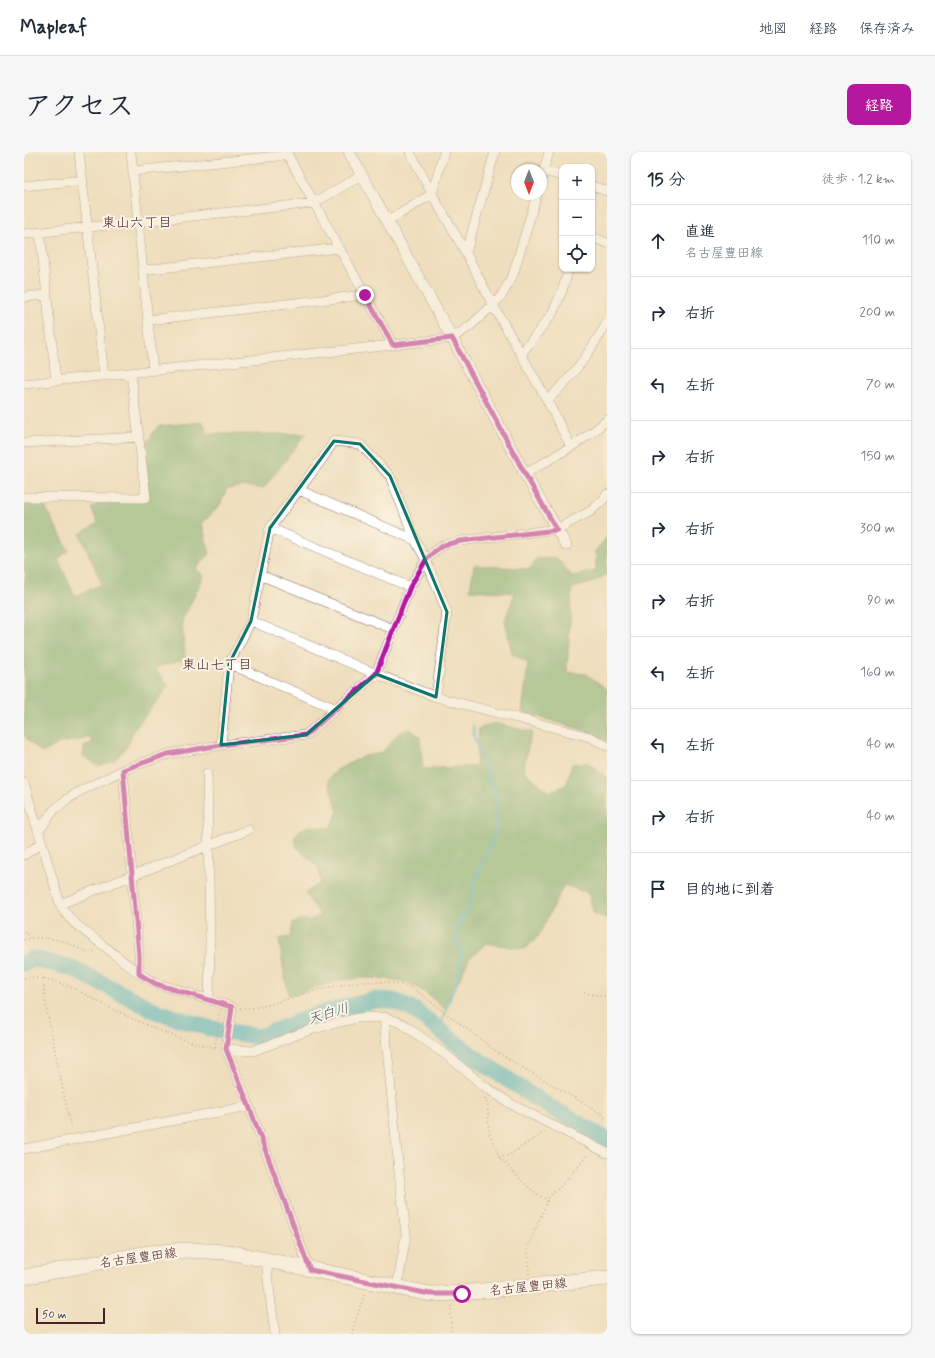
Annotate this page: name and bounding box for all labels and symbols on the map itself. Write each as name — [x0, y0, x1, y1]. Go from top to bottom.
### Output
north arrow — [511, 164, 547, 200]
district label: 東山六丁目 — [102, 214, 172, 232]
route end — [356, 286, 374, 304]
district label: 東山七丁目 — [182, 656, 252, 674]
water label: 天白川 — [306, 999, 351, 1029]
street label: 名古屋豊田線 — [98, 1245, 179, 1272]
street label: 名古屋豊田線 — [488, 1275, 569, 1300]
route start — [453, 1285, 471, 1303]
scale bar — [36, 1306, 105, 1325]

